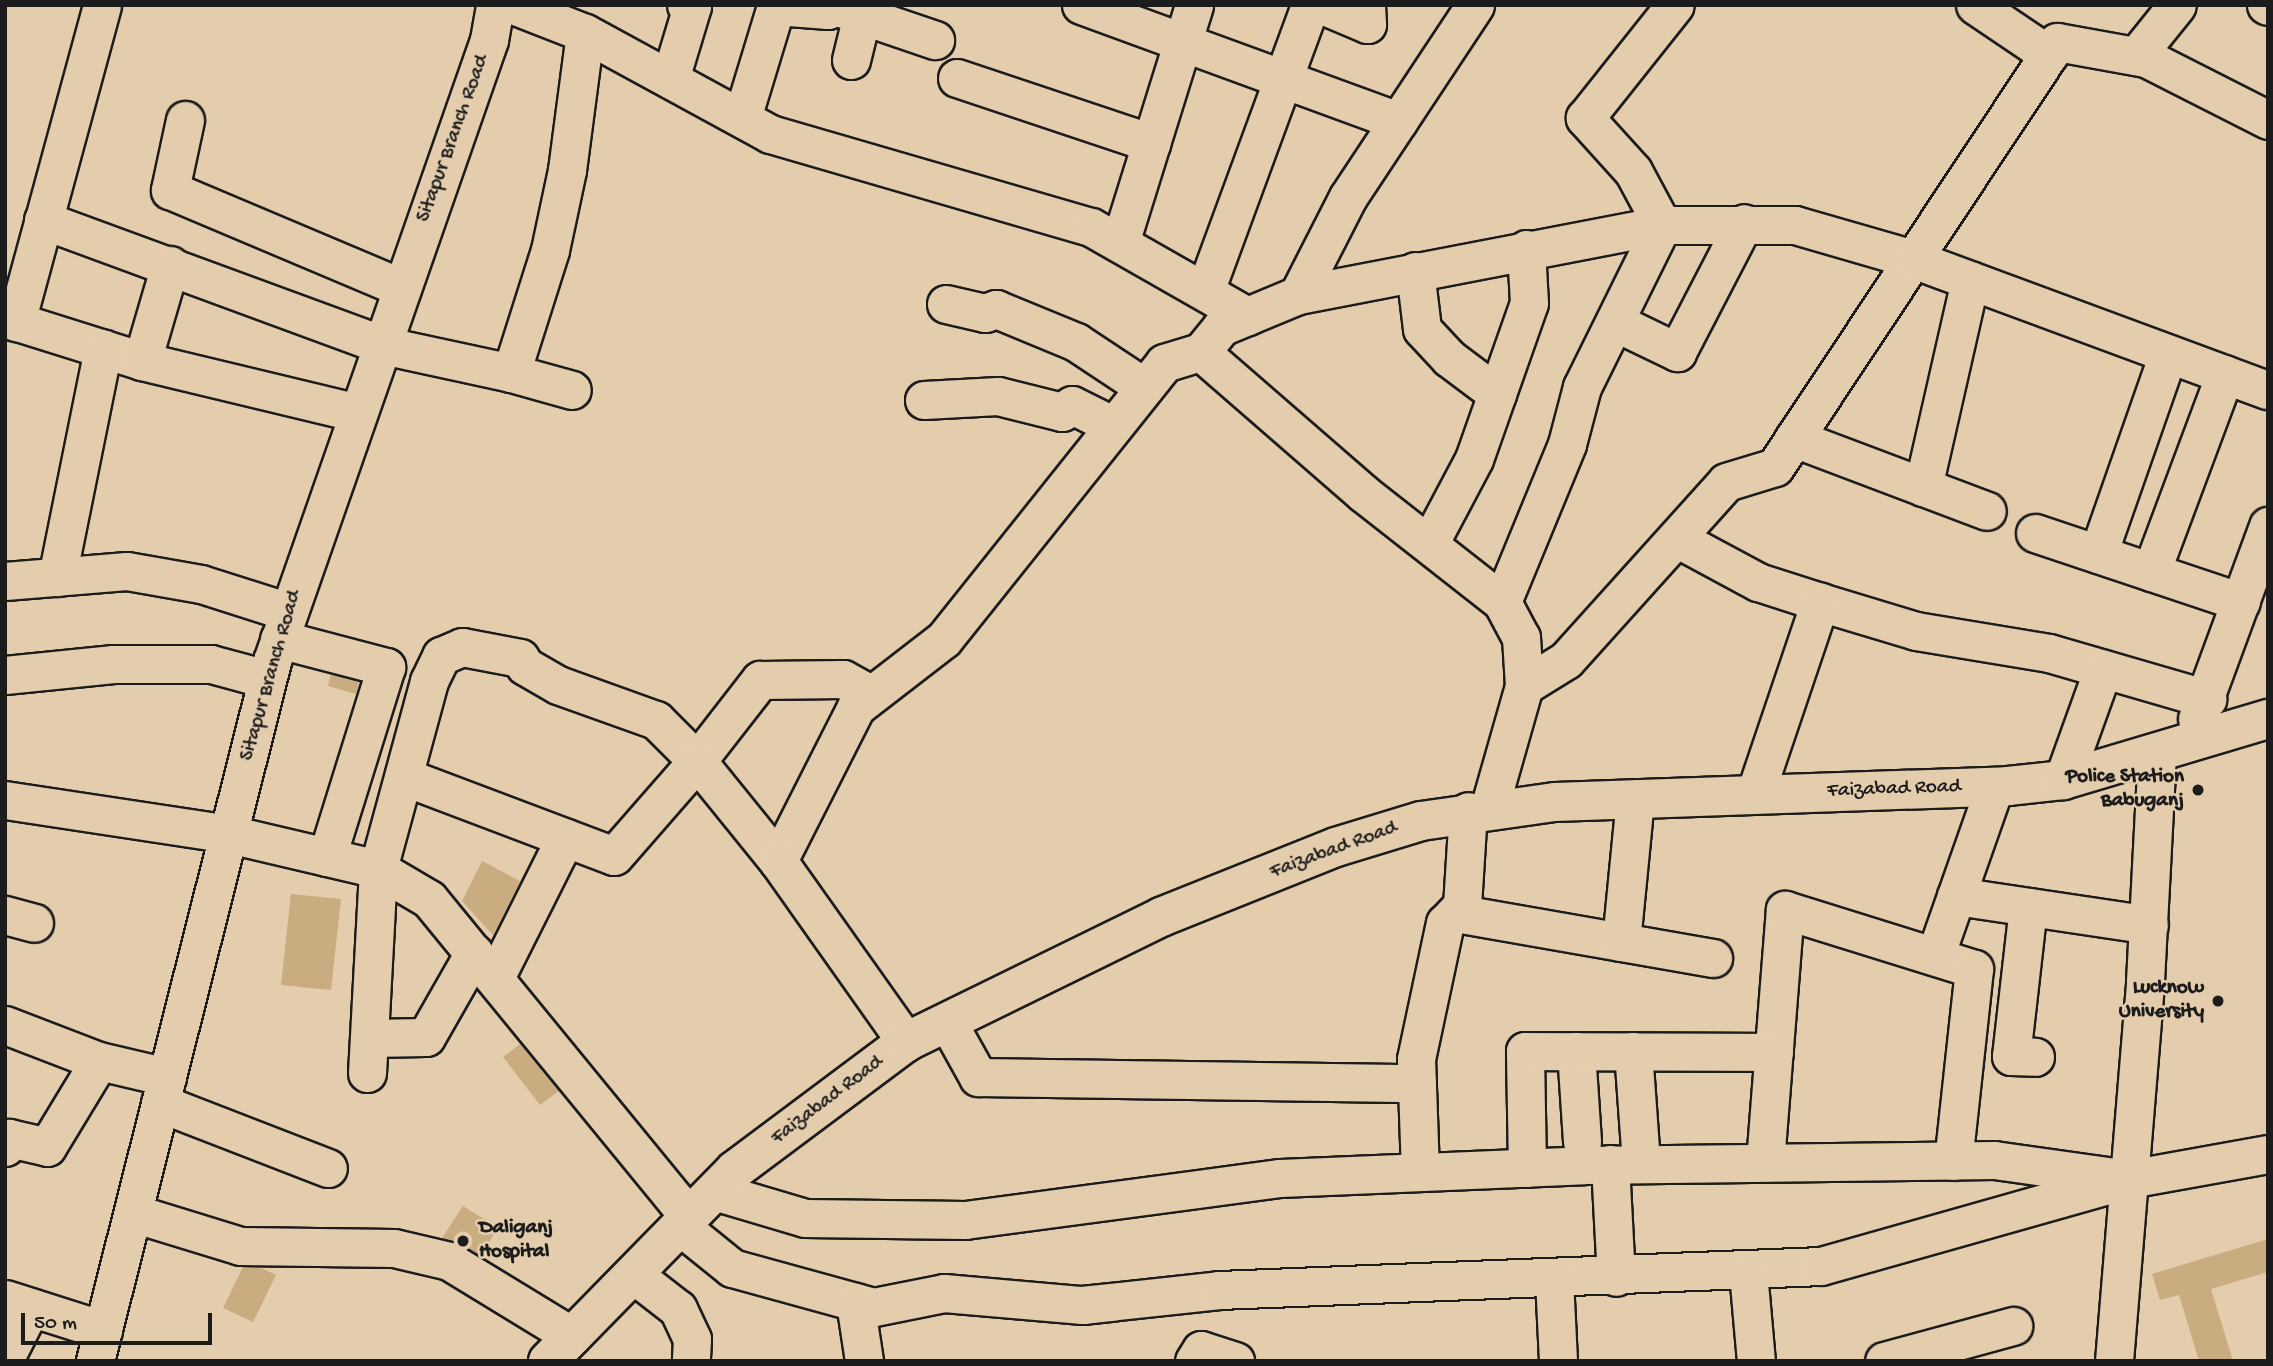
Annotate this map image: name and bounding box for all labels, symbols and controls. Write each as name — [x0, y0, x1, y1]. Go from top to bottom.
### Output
street label: Sitapur Branch Road — [412, 52, 496, 226]
street label: Sitapur Branch Road — [236, 588, 308, 764]
place label: Police Station Babuganj — [2065, 765, 2184, 815]
street label: Faizabad Road — [1827, 775, 1961, 805]
marker: Police Station Babuganj — [2190, 782, 2206, 798]
street label: Faizabad Road — [1267, 816, 1401, 886]
place label: Lucknow University — [2119, 976, 2204, 1026]
marker: Lucknow University — [2210, 993, 2226, 1009]
street label: Faizabad Road — [767, 1051, 889, 1151]
place label: Daliganj Hospital — [479, 1216, 553, 1266]
marker: Daliganj Hospital — [453, 1231, 473, 1251]
scale bar — [24, 1300, 215, 1344]
text: 50 m — [34, 1312, 77, 1337]

